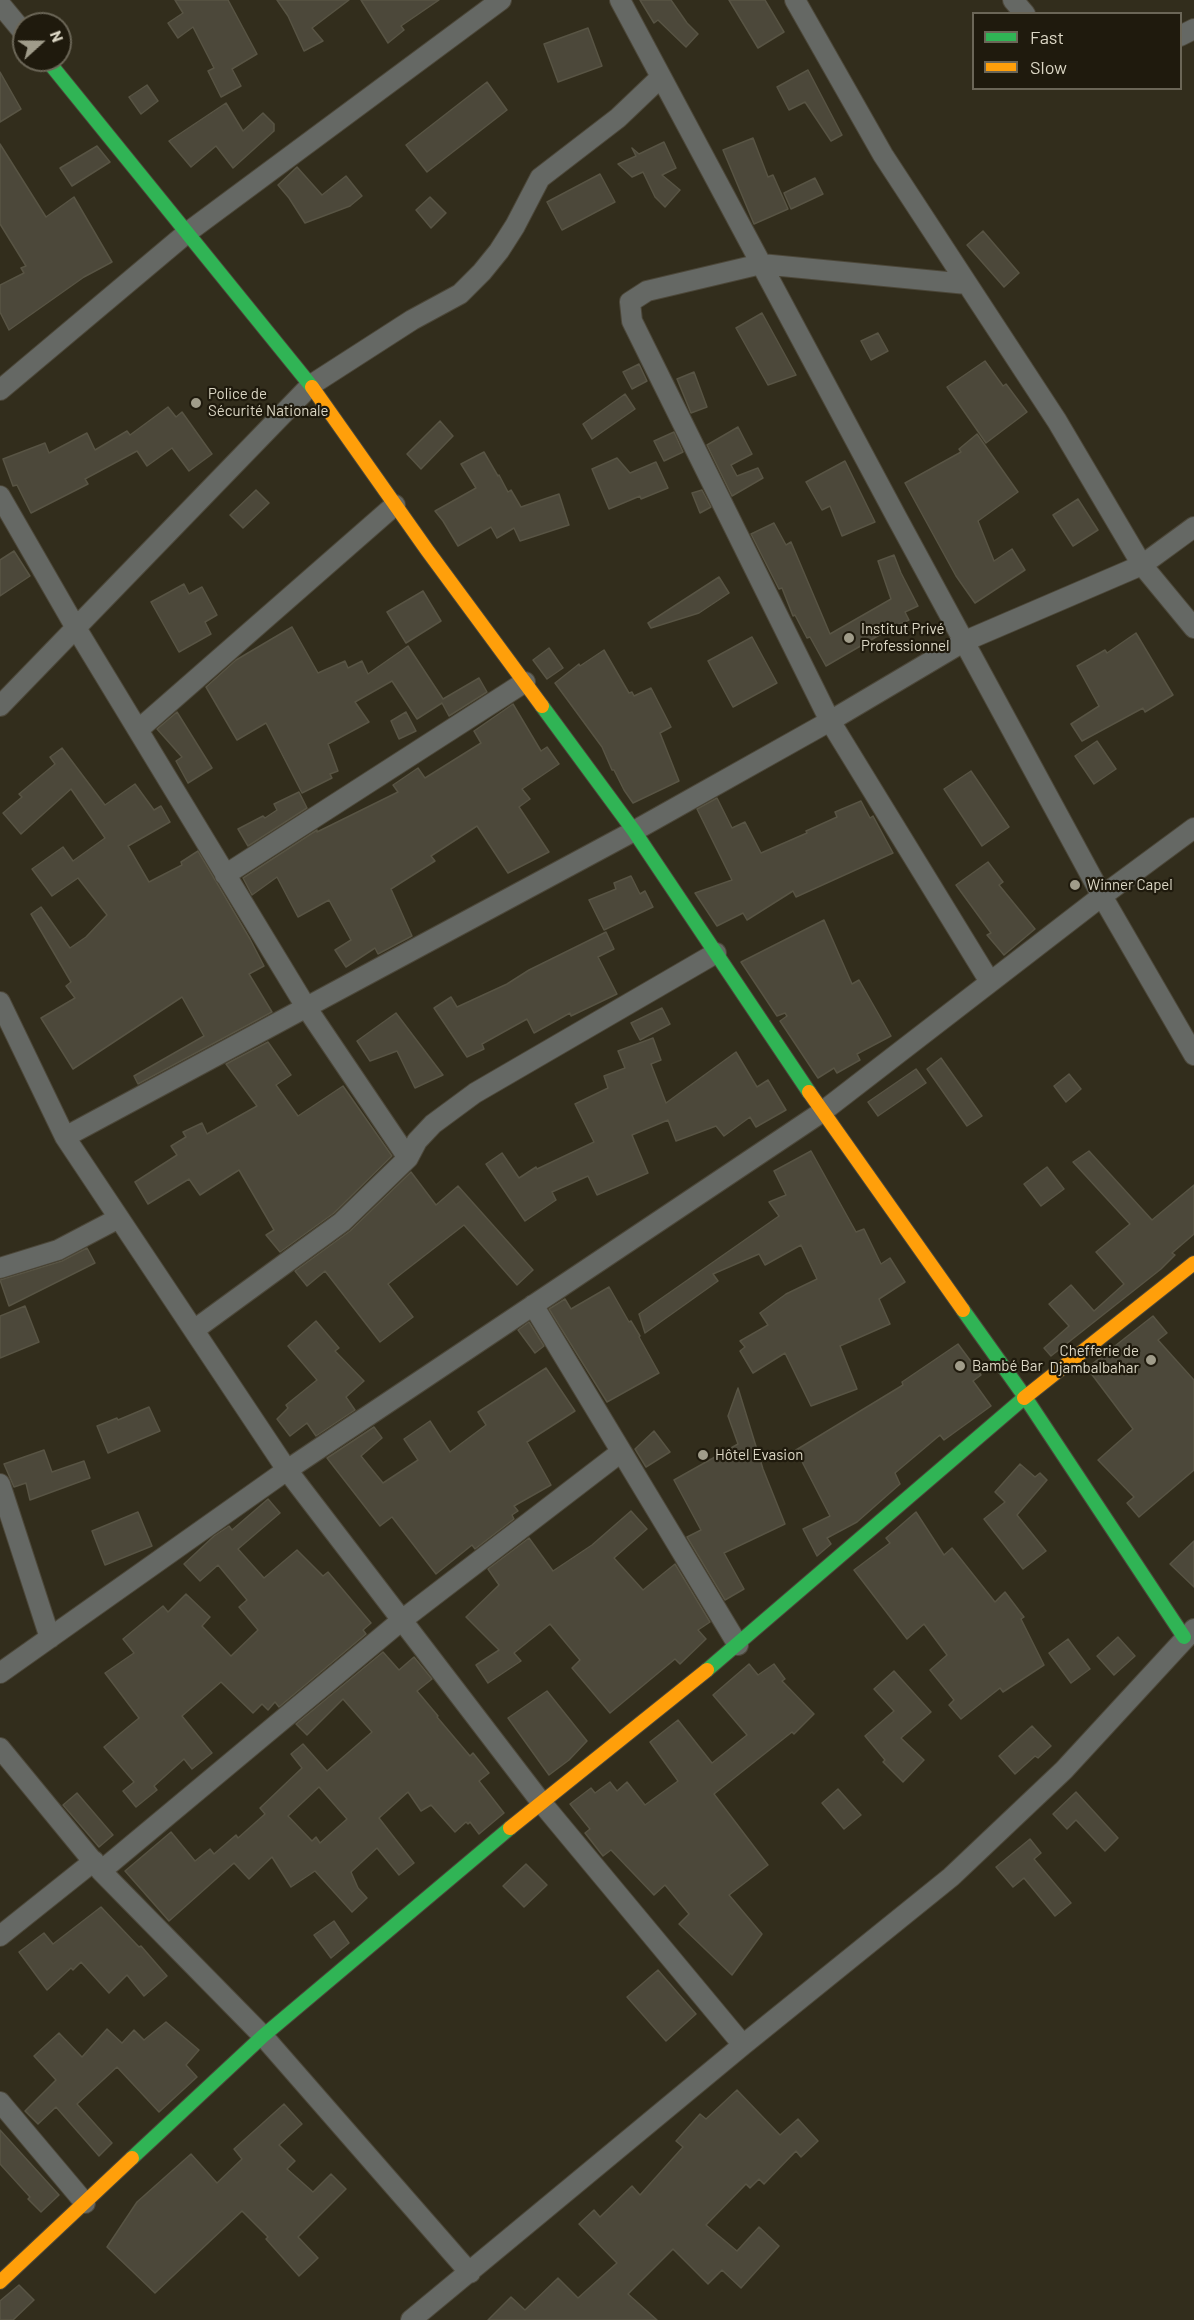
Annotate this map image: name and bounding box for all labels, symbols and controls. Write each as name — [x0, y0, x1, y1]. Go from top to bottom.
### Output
north arrow — [12, 12, 72, 72]
legend — [972, 12, 1182, 90]
text: Fast — [1030, 26, 1064, 48]
text: N — [47, 28, 68, 44]
text: Slow — [1030, 56, 1067, 78]
place label: Police de Sécurité Nationale — [208, 385, 329, 420]
marker: Police de Sécurité Nationale — [189, 396, 203, 410]
place label: Institut Privé Professionnel — [861, 620, 950, 655]
marker: Institut Privé Professionnel — [842, 631, 856, 645]
place label: Winner Capel — [1087, 876, 1173, 894]
marker: Winner Capel — [1068, 878, 1082, 892]
place label: Chefferie de Djambalbahar — [1050, 1342, 1139, 1377]
marker: Chefferie de Djambalbahar — [1144, 1353, 1158, 1367]
place label: Bambé Bar — [972, 1357, 1043, 1375]
marker: Bambé Bar — [953, 1359, 967, 1373]
place label: Hôtel Evasion — [715, 1446, 803, 1464]
marker: Hôtel Evasion — [696, 1448, 710, 1462]

